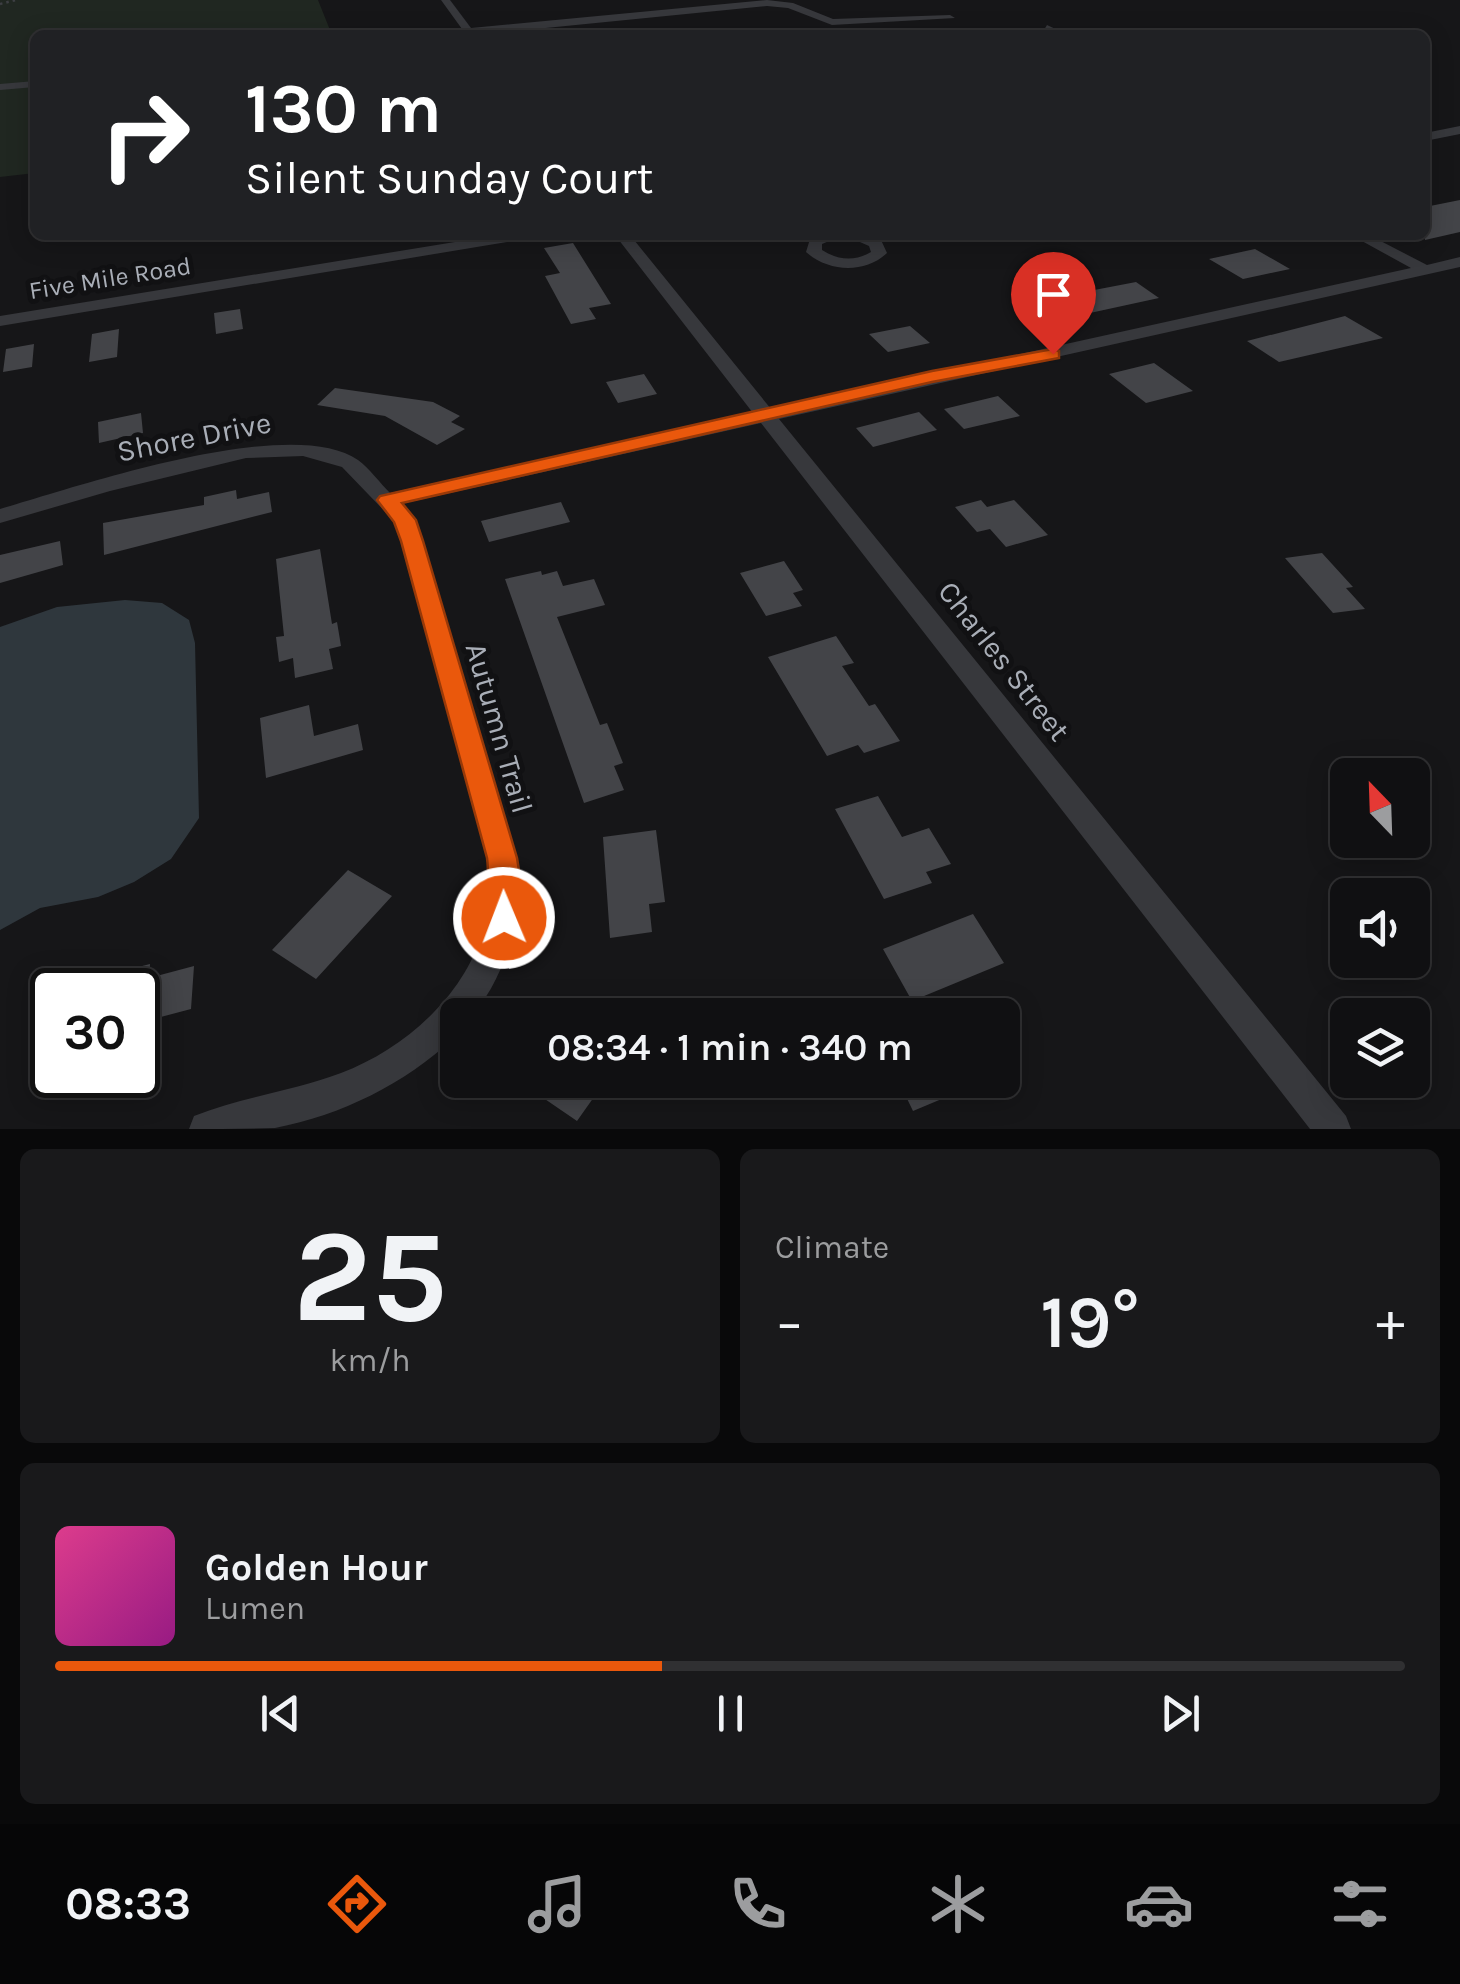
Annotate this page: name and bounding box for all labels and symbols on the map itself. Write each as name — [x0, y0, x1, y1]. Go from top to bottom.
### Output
street label: Five Mile Road — [27, 251, 193, 305]
pin — [1011, 252, 1096, 355]
street label: Shore Drive — [114, 404, 274, 470]
street label: Charles Street — [930, 574, 1078, 748]
street label: Autumn Trail — [457, 639, 541, 817]
north arrow — [1330, 758, 1430, 858]
position arrow — [452, 866, 556, 970]
speed limit sign: 30 — [30, 968, 160, 1098]

